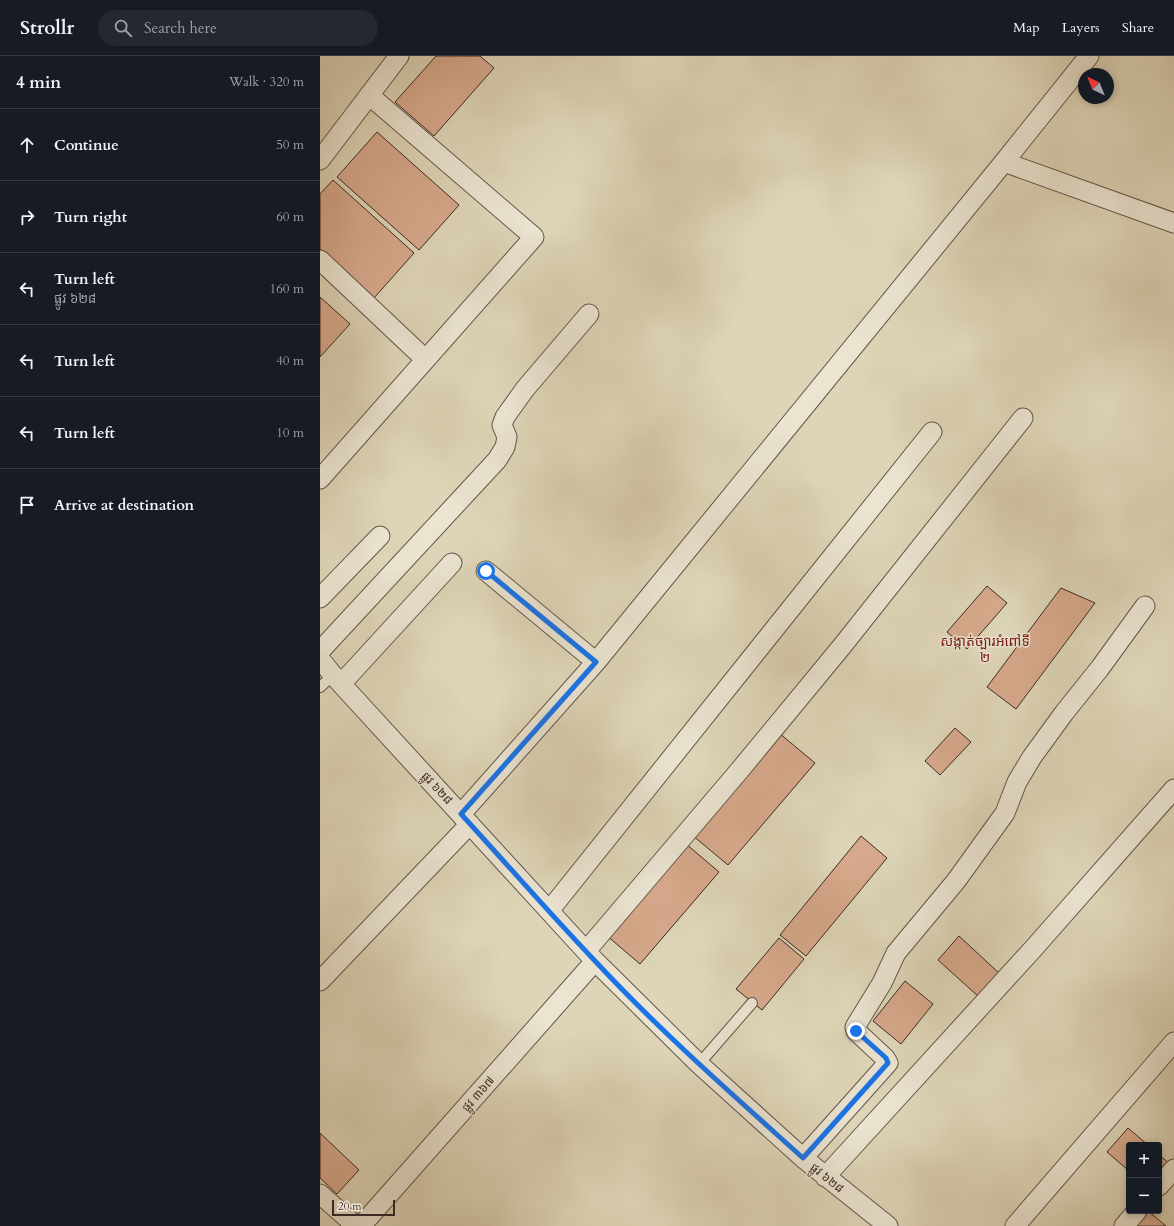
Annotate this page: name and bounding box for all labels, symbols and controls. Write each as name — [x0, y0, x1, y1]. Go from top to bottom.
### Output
search box — [98, 10, 378, 46]
text: Strollr — [20, 15, 74, 41]
icon: search — [112, 17, 134, 39]
text: Search here — [144, 18, 217, 38]
text: Map — [1013, 18, 1040, 37]
text: Layers — [1062, 18, 1100, 37]
text: Share — [1122, 18, 1154, 37]
north arrow — [1078, 68, 1114, 104]
text: 4 min — [16, 71, 61, 94]
text: Walk · 320 m — [229, 73, 304, 91]
icon: ahead — [16, 134, 38, 156]
text: Continue — [54, 135, 119, 155]
text: 50 m — [276, 136, 304, 154]
icon: right — [16, 206, 38, 228]
text: Turn right — [54, 207, 127, 227]
text: 60 m — [276, 208, 304, 226]
text: Turn left — [54, 269, 115, 289]
icon: left — [16, 278, 38, 300]
text: 160 m — [270, 280, 304, 298]
text: ផ្លូវ ៦២៨ — [54, 290, 96, 308]
icon: left — [16, 350, 38, 372]
text: Turn left — [54, 351, 115, 371]
text: 40 m — [276, 352, 304, 370]
icon: left — [16, 422, 38, 444]
text: Turn left — [54, 423, 115, 443]
text: 10 m — [276, 424, 304, 442]
icon: arrive — [16, 494, 38, 516]
text: Arrive at destination — [54, 495, 194, 515]
route start — [477, 562, 495, 580]
district label: សង្កាត់ច្បារអំពៅទី ២ — [940, 632, 1030, 667]
street label: ផ្លូវ ៦២៨ — [416, 768, 456, 809]
route end — [847, 1022, 865, 1040]
street label: ផ្លូវ ៣៦៧ — [458, 1073, 500, 1117]
map controls — [1126, 1142, 1162, 1214]
button: + — [1126, 1142, 1162, 1178]
street label: ផ្លូវ ៦២៨ — [805, 1160, 847, 1198]
button: − — [1126, 1178, 1162, 1214]
scale bar — [332, 1198, 395, 1217]
text: 20 m — [338, 1199, 362, 1214]

